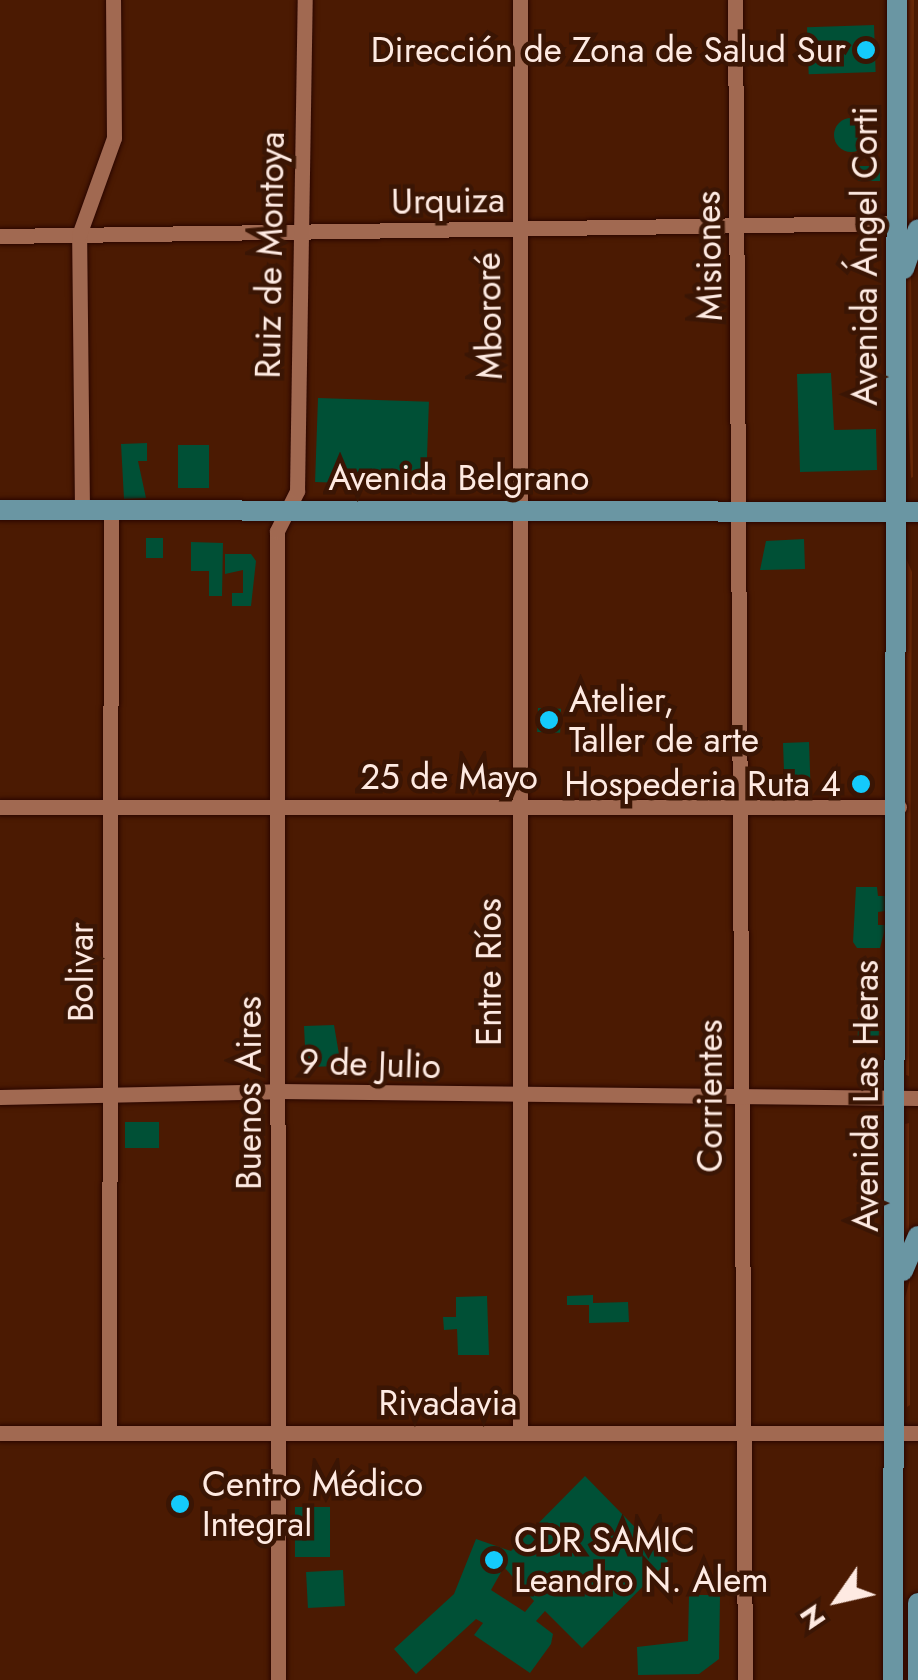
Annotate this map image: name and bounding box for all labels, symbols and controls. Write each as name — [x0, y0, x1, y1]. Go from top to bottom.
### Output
place label: Dirección de Zona de Salud Sur — [371, 29, 846, 71]
marker: Dirección de Zona de Salud Sur — [855, 39, 877, 61]
street label: Avenida Ángel Corti — [844, 106, 886, 406]
street label: Ruiz de Montoya — [247, 131, 293, 379]
street label: Urquiza — [391, 179, 505, 223]
street label: Misiones — [687, 191, 731, 321]
street label: Mbororé — [467, 252, 511, 380]
street label: Avenida Belgrano — [329, 457, 589, 499]
place label: Atelier, Taller de arte — [569, 679, 759, 761]
marker: Atelier, Taller de arte — [538, 709, 560, 731]
street label: 25 de Mayo — [360, 756, 538, 798]
place label: Hospederia Ruta 4 — [564, 763, 841, 805]
marker: Hospederia Ruta 4 — [850, 773, 872, 795]
street label: Entre Ríos — [468, 898, 510, 1046]
street label: Bolivar — [60, 922, 102, 1022]
street label: Avenida Las Heras — [845, 960, 887, 1232]
street label: Buenos Aires — [228, 996, 270, 1190]
street label: Corrientes — [689, 1019, 731, 1173]
street label: 9 de Julio — [298, 1041, 442, 1087]
street label: Rivadavia — [379, 1382, 517, 1424]
place label: Centro Médico Integral — [202, 1463, 423, 1545]
marker: Centro Médico Integral — [167, 1491, 193, 1517]
place label: CDR SAMIC Leandro N. Alem — [514, 1519, 769, 1601]
marker: CDR SAMIC Leandro N. Alem — [483, 1549, 505, 1571]
north arrow — [788, 1550, 888, 1650]
text: N — [790, 1596, 836, 1638]

